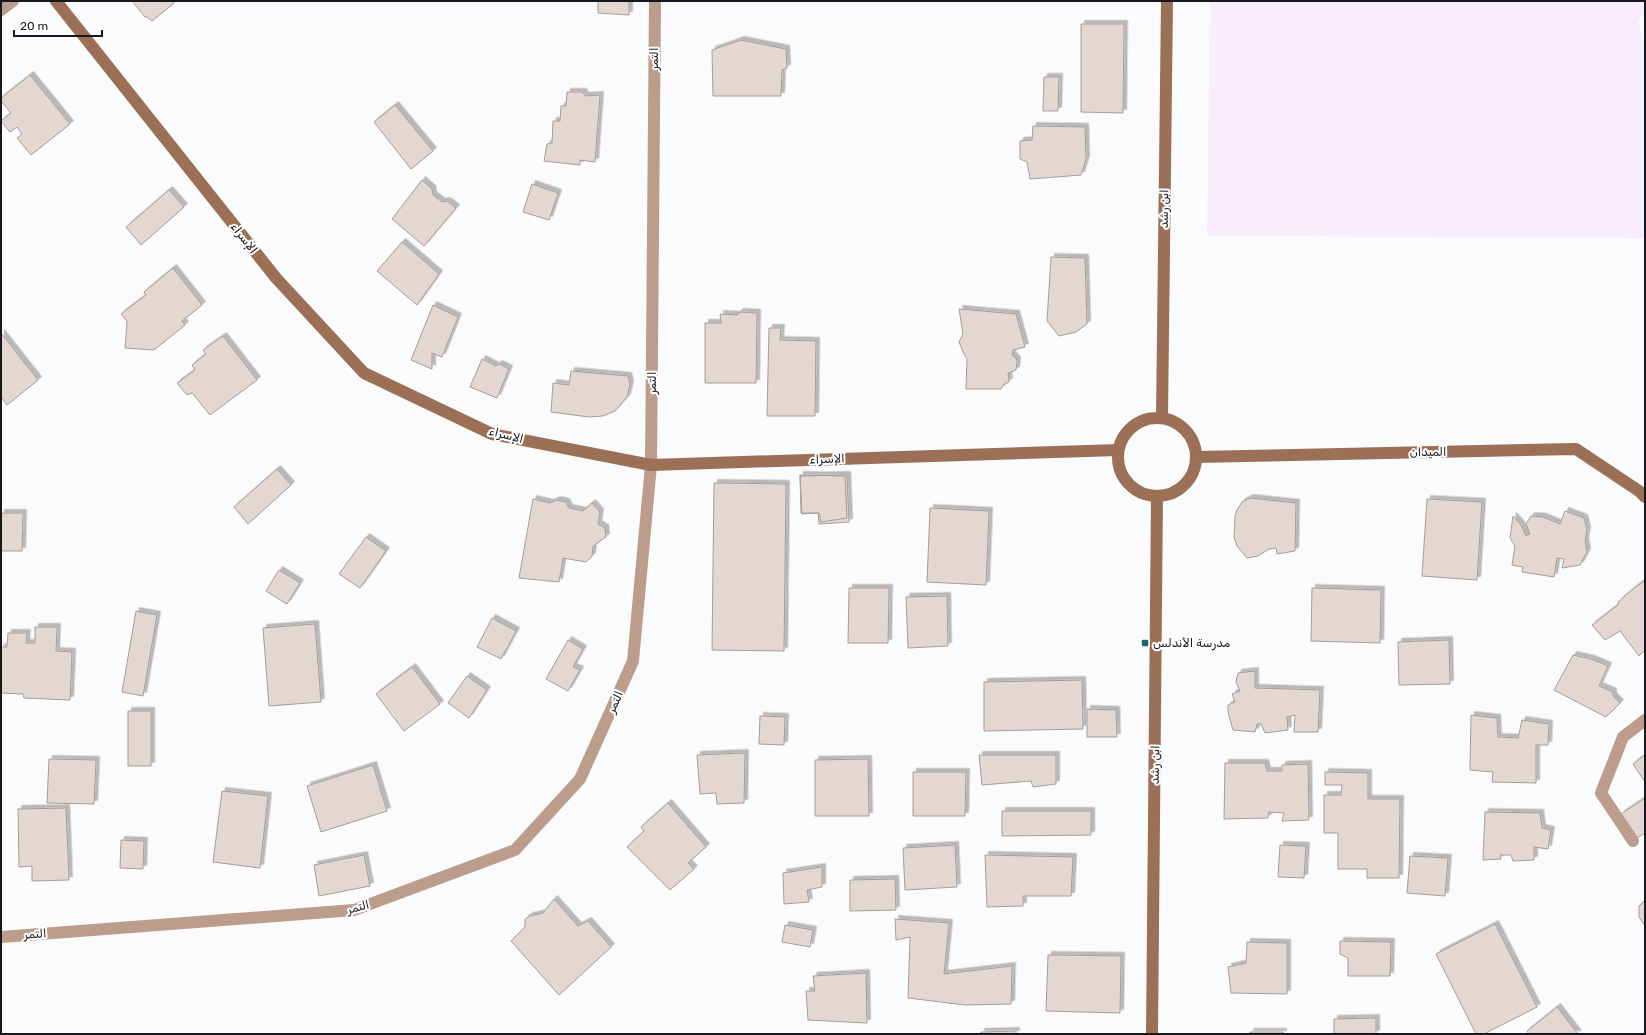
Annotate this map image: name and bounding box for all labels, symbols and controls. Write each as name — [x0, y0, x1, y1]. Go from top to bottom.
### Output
scale bar — [14, 12, 102, 38]
text: 20 m — [20, 19, 48, 33]
street label: التمر — [647, 48, 662, 71]
street label: ابن رشد — [1157, 189, 1172, 229]
street label: الإسراء — [227, 220, 260, 257]
street label: التمر — [645, 372, 660, 395]
street label: الإسراء — [487, 424, 525, 447]
street label: الميدان — [1409, 445, 1447, 459]
street label: الإسراء — [809, 451, 845, 468]
place label: مدرسة الأندلس — [1153, 636, 1231, 651]
marker: مدرسة الأندلس — [1140, 638, 1150, 648]
street label: التمر — [604, 689, 627, 717]
street label: ابن رشد — [1148, 745, 1163, 785]
street label: التمر — [344, 897, 371, 918]
street label: التمر — [22, 926, 47, 943]

